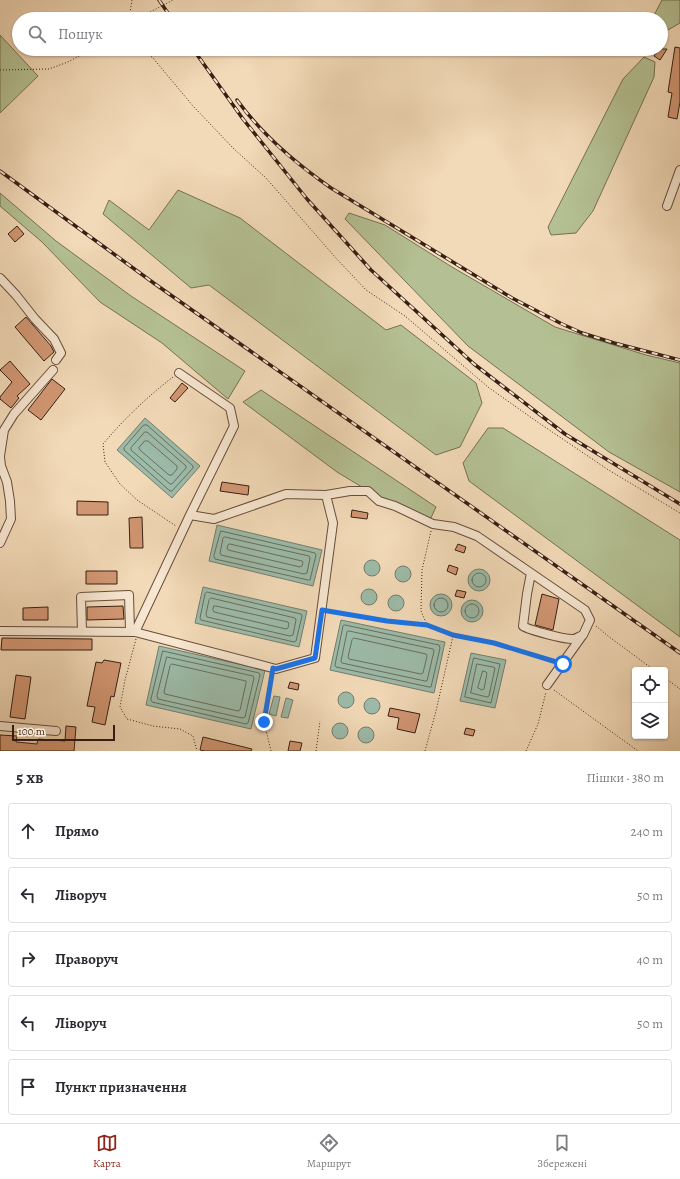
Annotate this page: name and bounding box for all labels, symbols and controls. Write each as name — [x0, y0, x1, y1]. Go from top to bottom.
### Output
search box — [12, 12, 668, 56]
icon: search — [26, 23, 48, 45]
text: Пошук — [58, 24, 103, 44]
route start — [554, 655, 572, 673]
map controls — [632, 667, 668, 739]
button: locate — [632, 667, 668, 703]
button: layers — [632, 703, 668, 739]
route end — [255, 713, 273, 731]
scale bar — [12, 723, 115, 742]
text: 100 m — [18, 724, 45, 739]
text: 5 хв — [16, 766, 44, 789]
text: Пішки · 380 m — [586, 769, 664, 786]
icon: ahead — [17, 820, 39, 842]
text: Прямо — [55, 821, 99, 841]
text: 240 m — [631, 823, 663, 840]
icon: left — [17, 884, 39, 906]
text: Ліворуч — [55, 885, 107, 905]
text: 50 m — [637, 887, 663, 904]
icon: right — [17, 948, 39, 970]
text: Праворуч — [55, 949, 118, 969]
text: 40 m — [637, 951, 663, 968]
icon: left — [17, 1012, 39, 1034]
text: Ліворуч — [55, 1013, 107, 1033]
text: 50 m — [637, 1015, 663, 1032]
icon: arrive — [17, 1076, 39, 1098]
text: Пункт призначення — [55, 1077, 187, 1097]
tab: Карта — [93, 1132, 121, 1171]
tab: Маршрут — [307, 1132, 351, 1171]
tab: Збережені — [537, 1132, 587, 1171]

